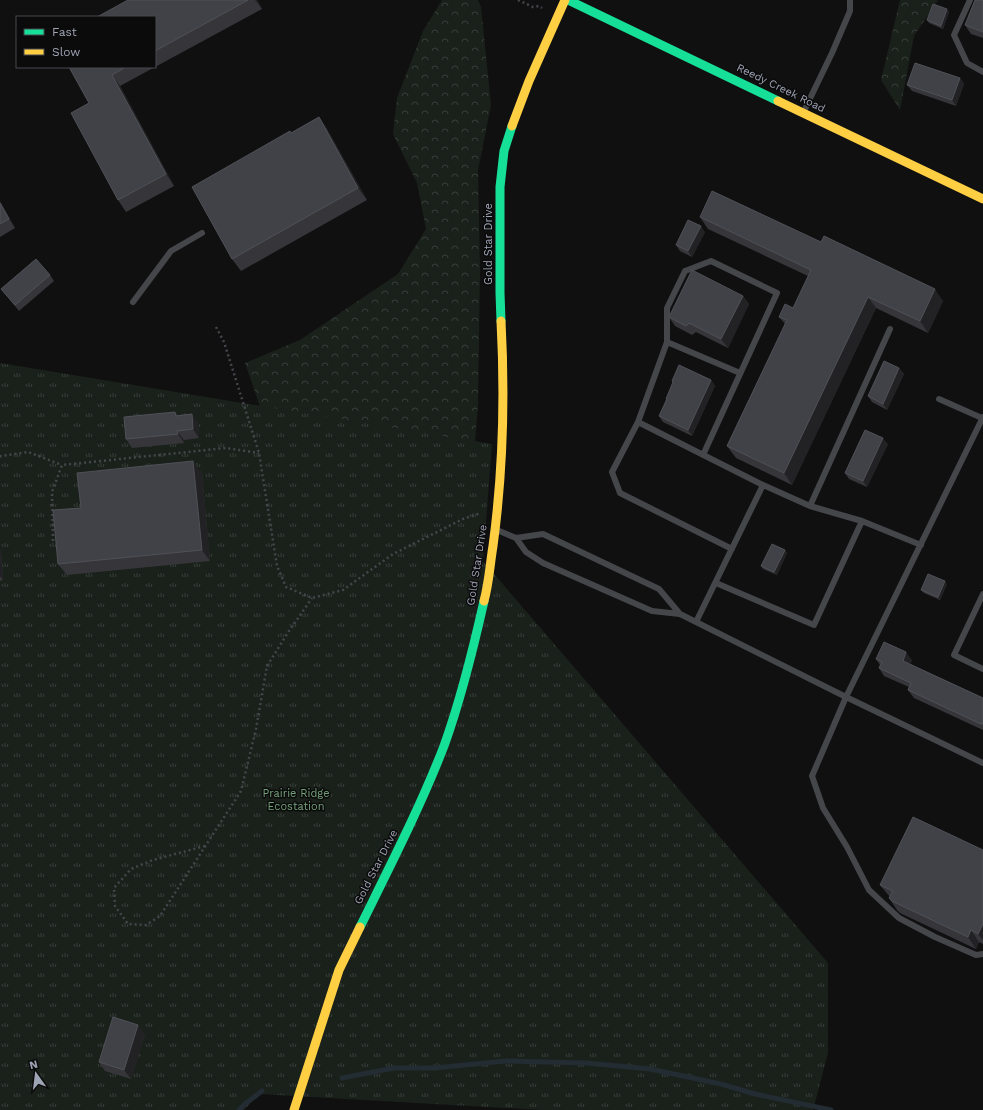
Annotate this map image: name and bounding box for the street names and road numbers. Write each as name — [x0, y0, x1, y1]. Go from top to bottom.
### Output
street label: Reedy Creek Road — [735, 61, 827, 115]
street label: Gold Star Drive — [482, 203, 495, 285]
street label: Gold Star Drive — [464, 524, 490, 606]
street label: Gold Star Drive — [352, 828, 400, 906]

